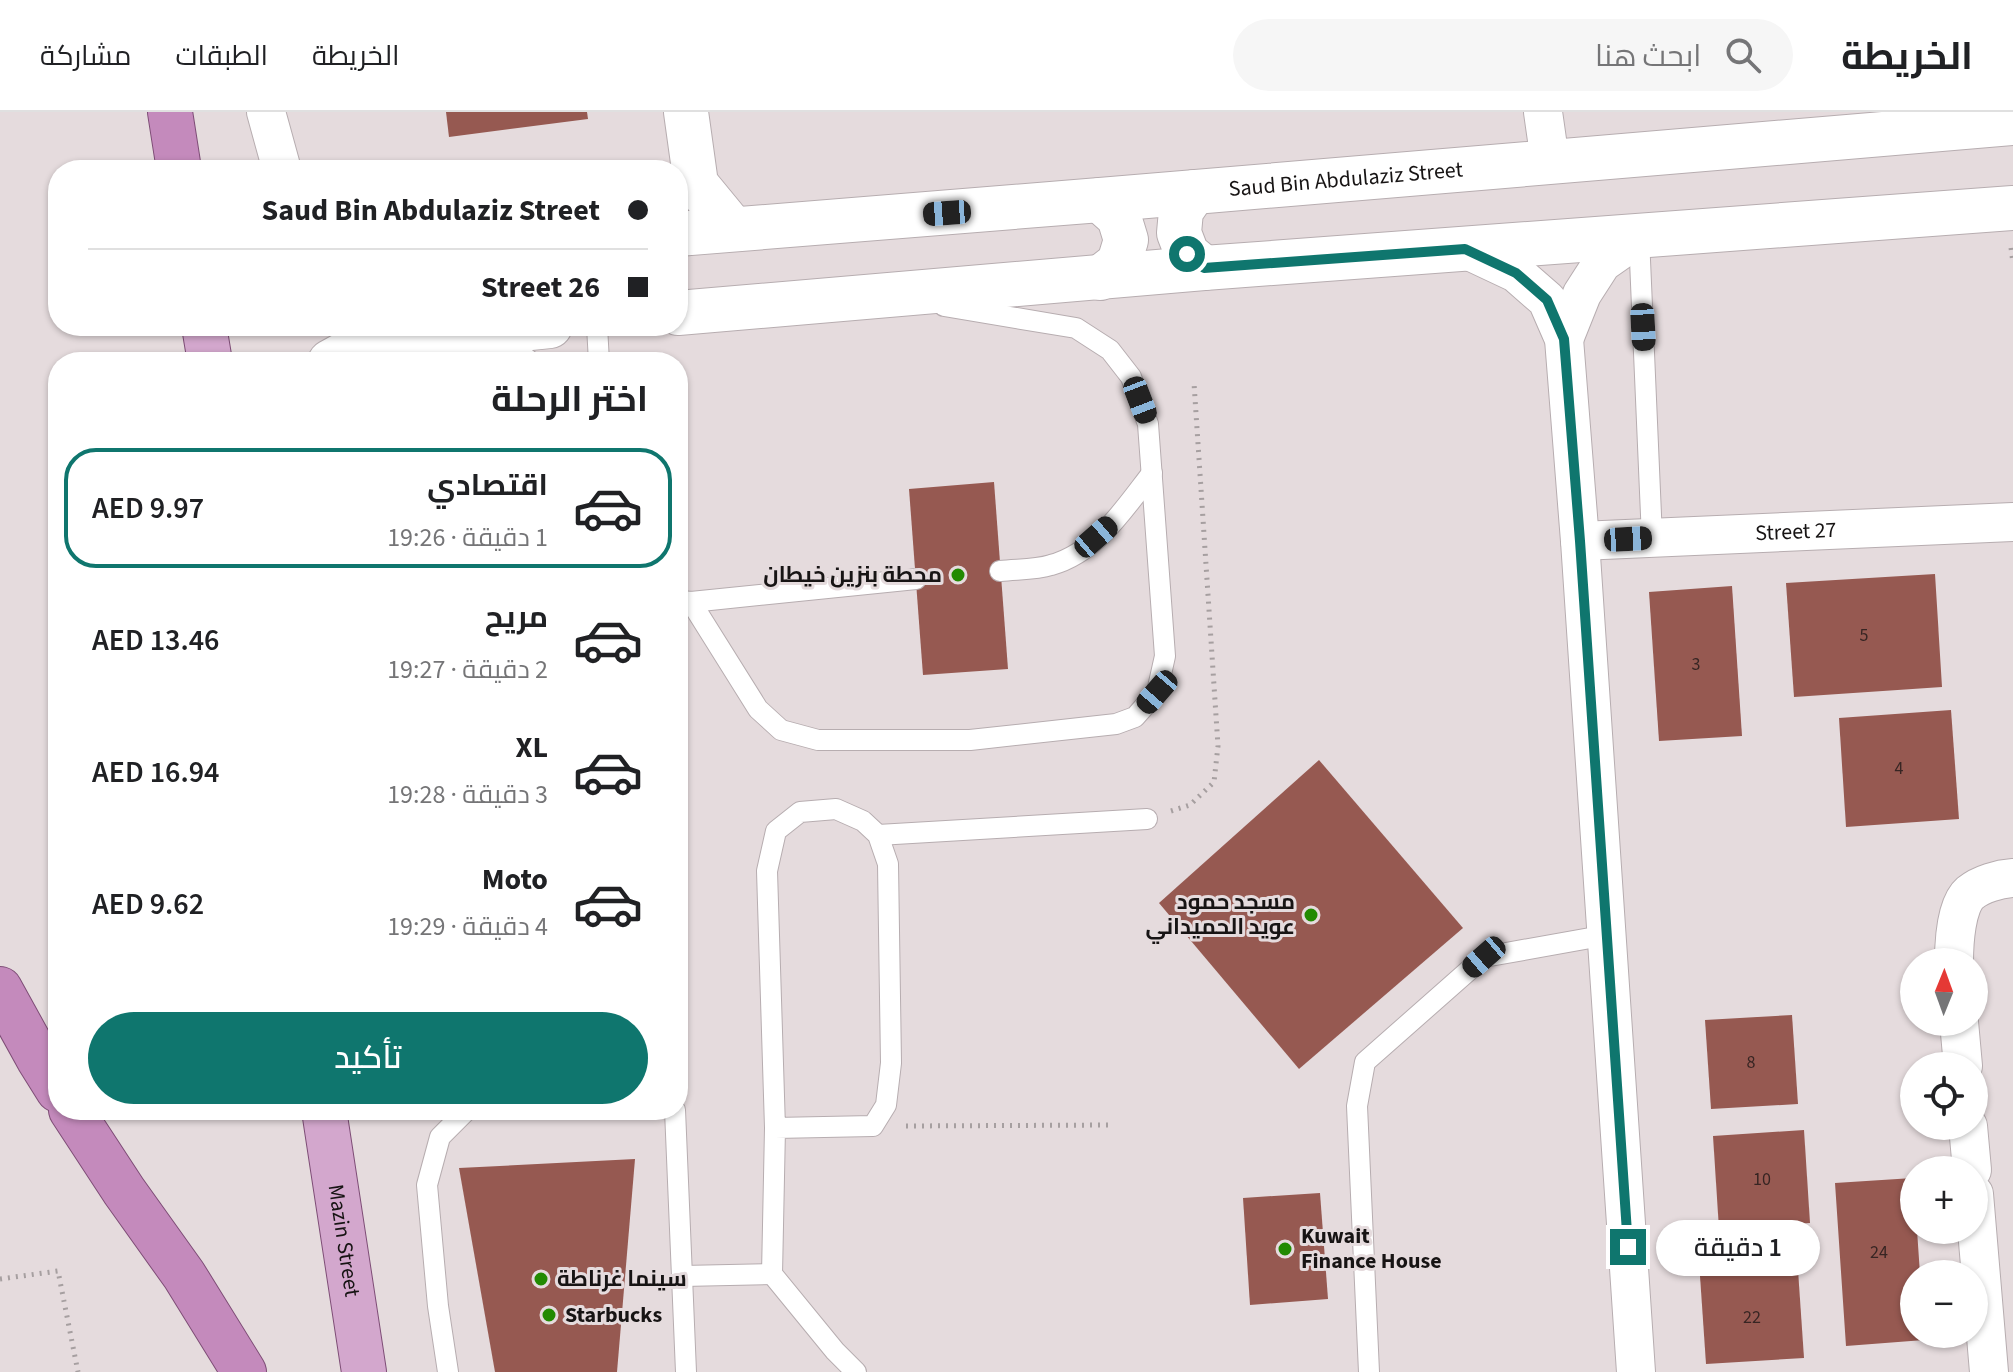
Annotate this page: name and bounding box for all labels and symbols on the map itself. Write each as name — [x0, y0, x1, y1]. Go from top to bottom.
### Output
street label: Saud Bin Abdulaziz Street — [1227, 153, 1465, 205]
car — [922, 199, 972, 227]
route start — [1169, 236, 1205, 272]
car — [1630, 302, 1656, 352]
car — [1120, 373, 1160, 427]
car — [1070, 512, 1122, 562]
street label: Street 27 — [1754, 514, 1837, 549]
car — [1603, 526, 1653, 552]
place label: محطة بنزين خيطان — [763, 559, 942, 591]
marker: محطة بنزين خيطان — [949, 566, 967, 584]
house number: 5 — [1860, 623, 1869, 648]
house number: 3 — [1692, 652, 1701, 677]
car — [1132, 666, 1182, 718]
house number: 4 — [1895, 756, 1904, 781]
place label: مسجد حمود عويد الحميداني — [1146, 886, 1295, 944]
marker: مسجد حمود عويد الحميداني — [1302, 906, 1320, 924]
car — [1458, 932, 1510, 982]
north arrow — [1900, 948, 1988, 1036]
house number: 8 — [1747, 1050, 1756, 1075]
house number: 10 — [1753, 1167, 1771, 1192]
street label: Mazin Street — [320, 1182, 368, 1300]
callout: 1 دقيقة — [1656, 1219, 1820, 1275]
place label: Kuwait Finance House — [1301, 1220, 1442, 1277]
route end — [1610, 1229, 1646, 1265]
marker: Kuwait Finance House — [1276, 1240, 1294, 1258]
house number: 24 — [1870, 1240, 1888, 1265]
place label: سينما غرناطة — [557, 1263, 687, 1295]
marker: سينما غرناطة — [532, 1270, 550, 1288]
place label: Starbucks — [565, 1299, 662, 1331]
house number: 22 — [1743, 1305, 1761, 1330]
marker: Starbucks — [540, 1306, 558, 1324]

